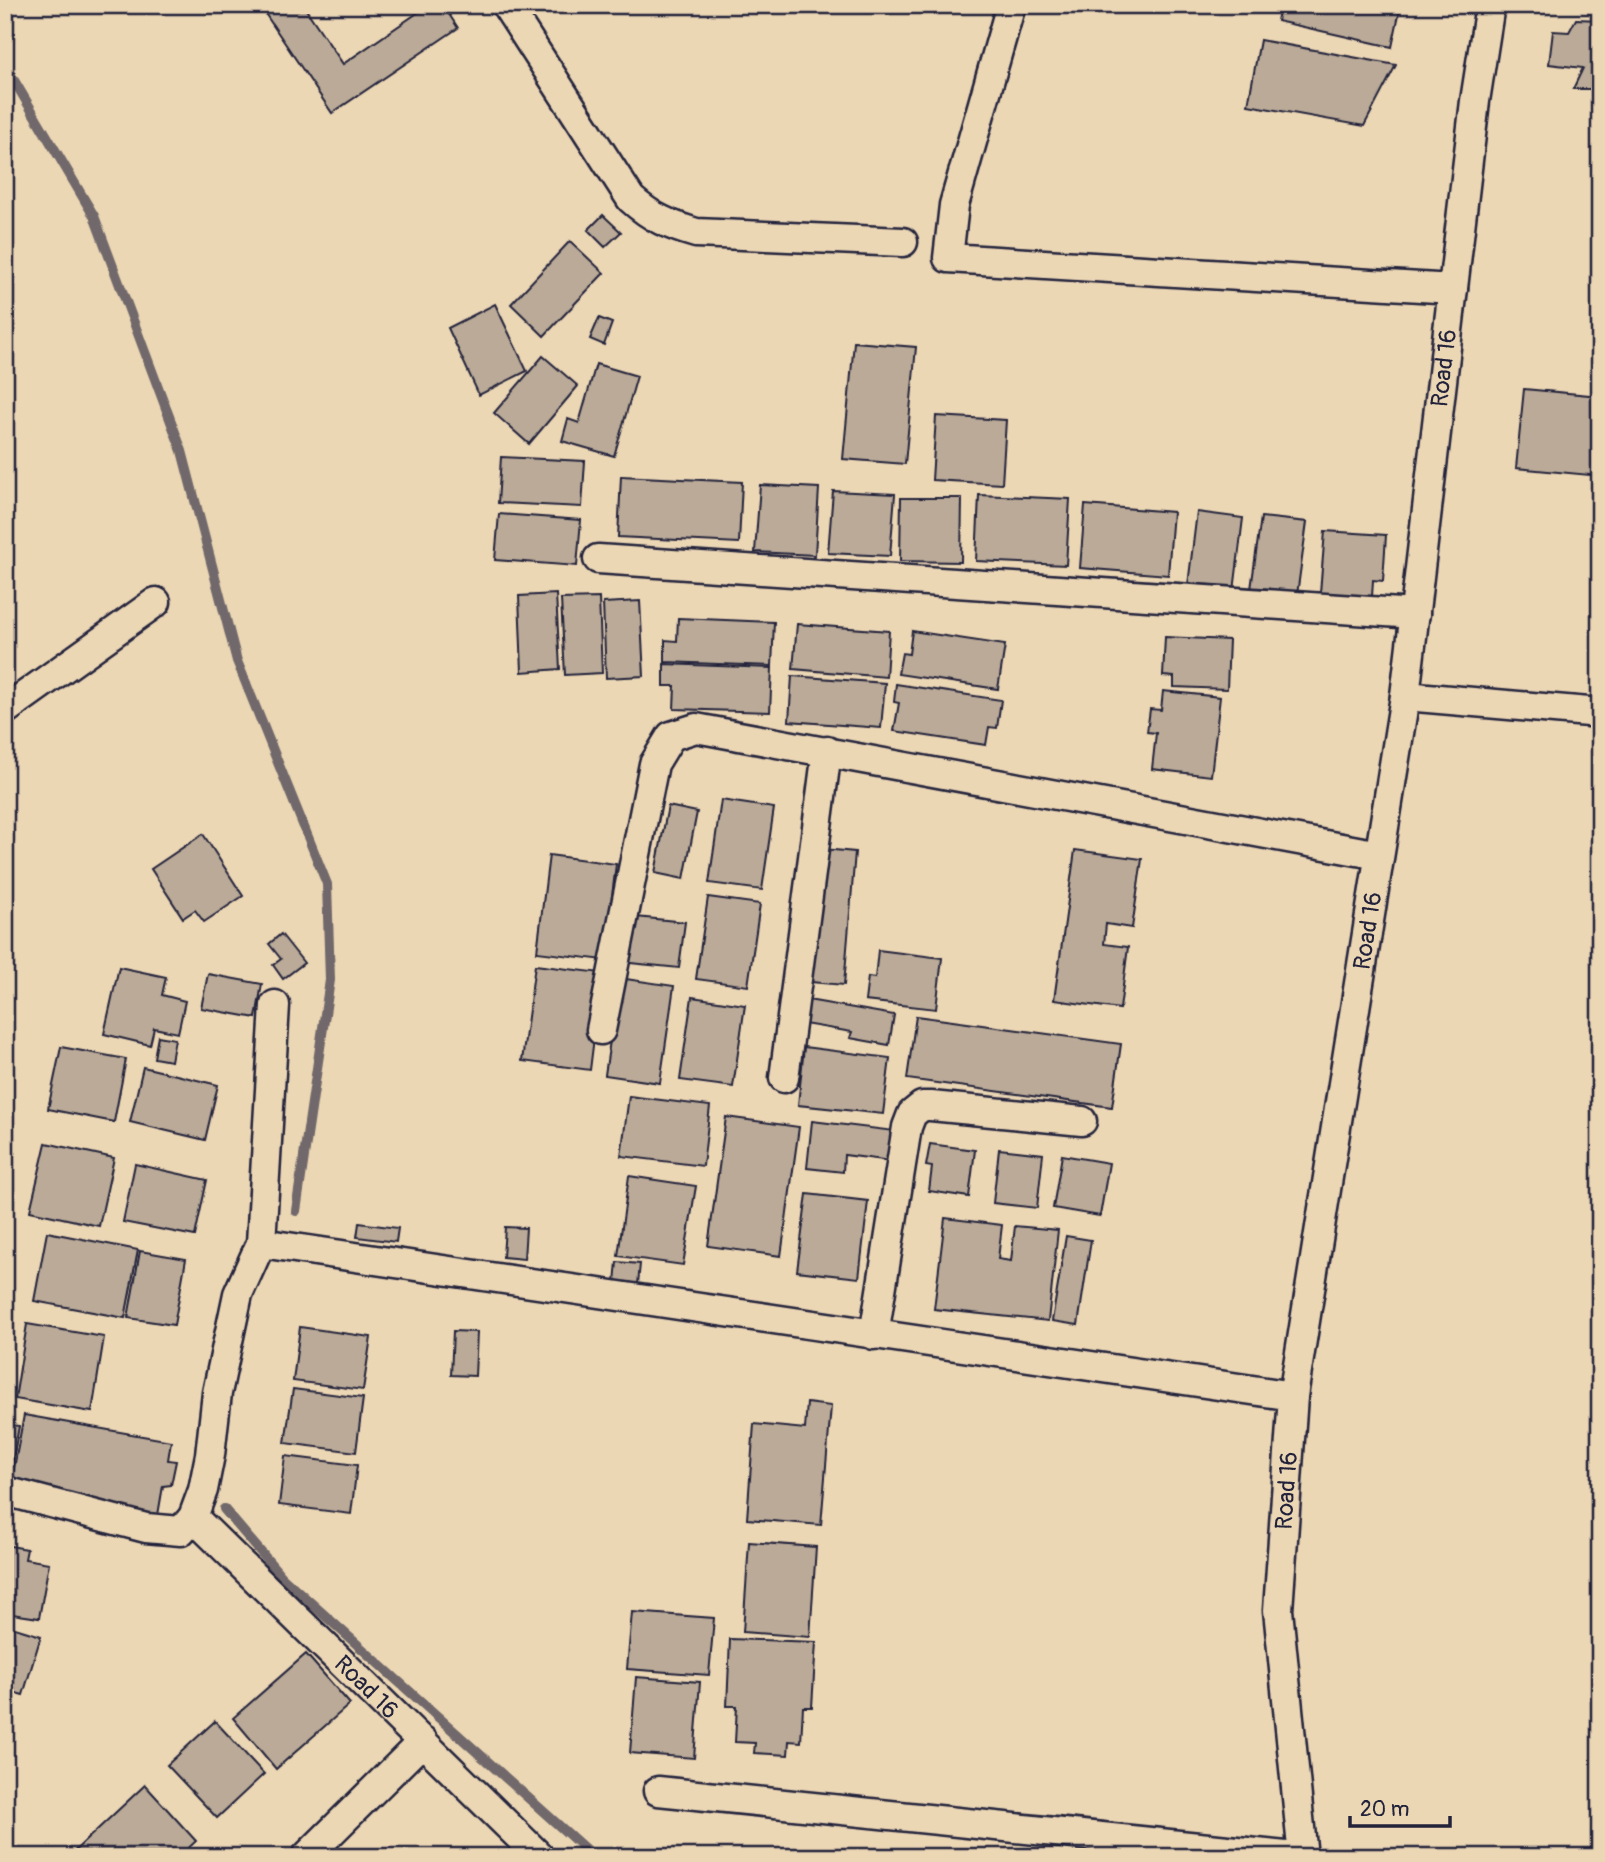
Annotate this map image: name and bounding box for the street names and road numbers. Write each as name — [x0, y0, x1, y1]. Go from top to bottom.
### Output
street label: Road 16 — [1425, 327, 1463, 409]
street label: Road 16 — [1347, 890, 1388, 972]
street label: Road 16 — [1270, 1451, 1304, 1531]
street label: Road 16 — [328, 1650, 404, 1725]

